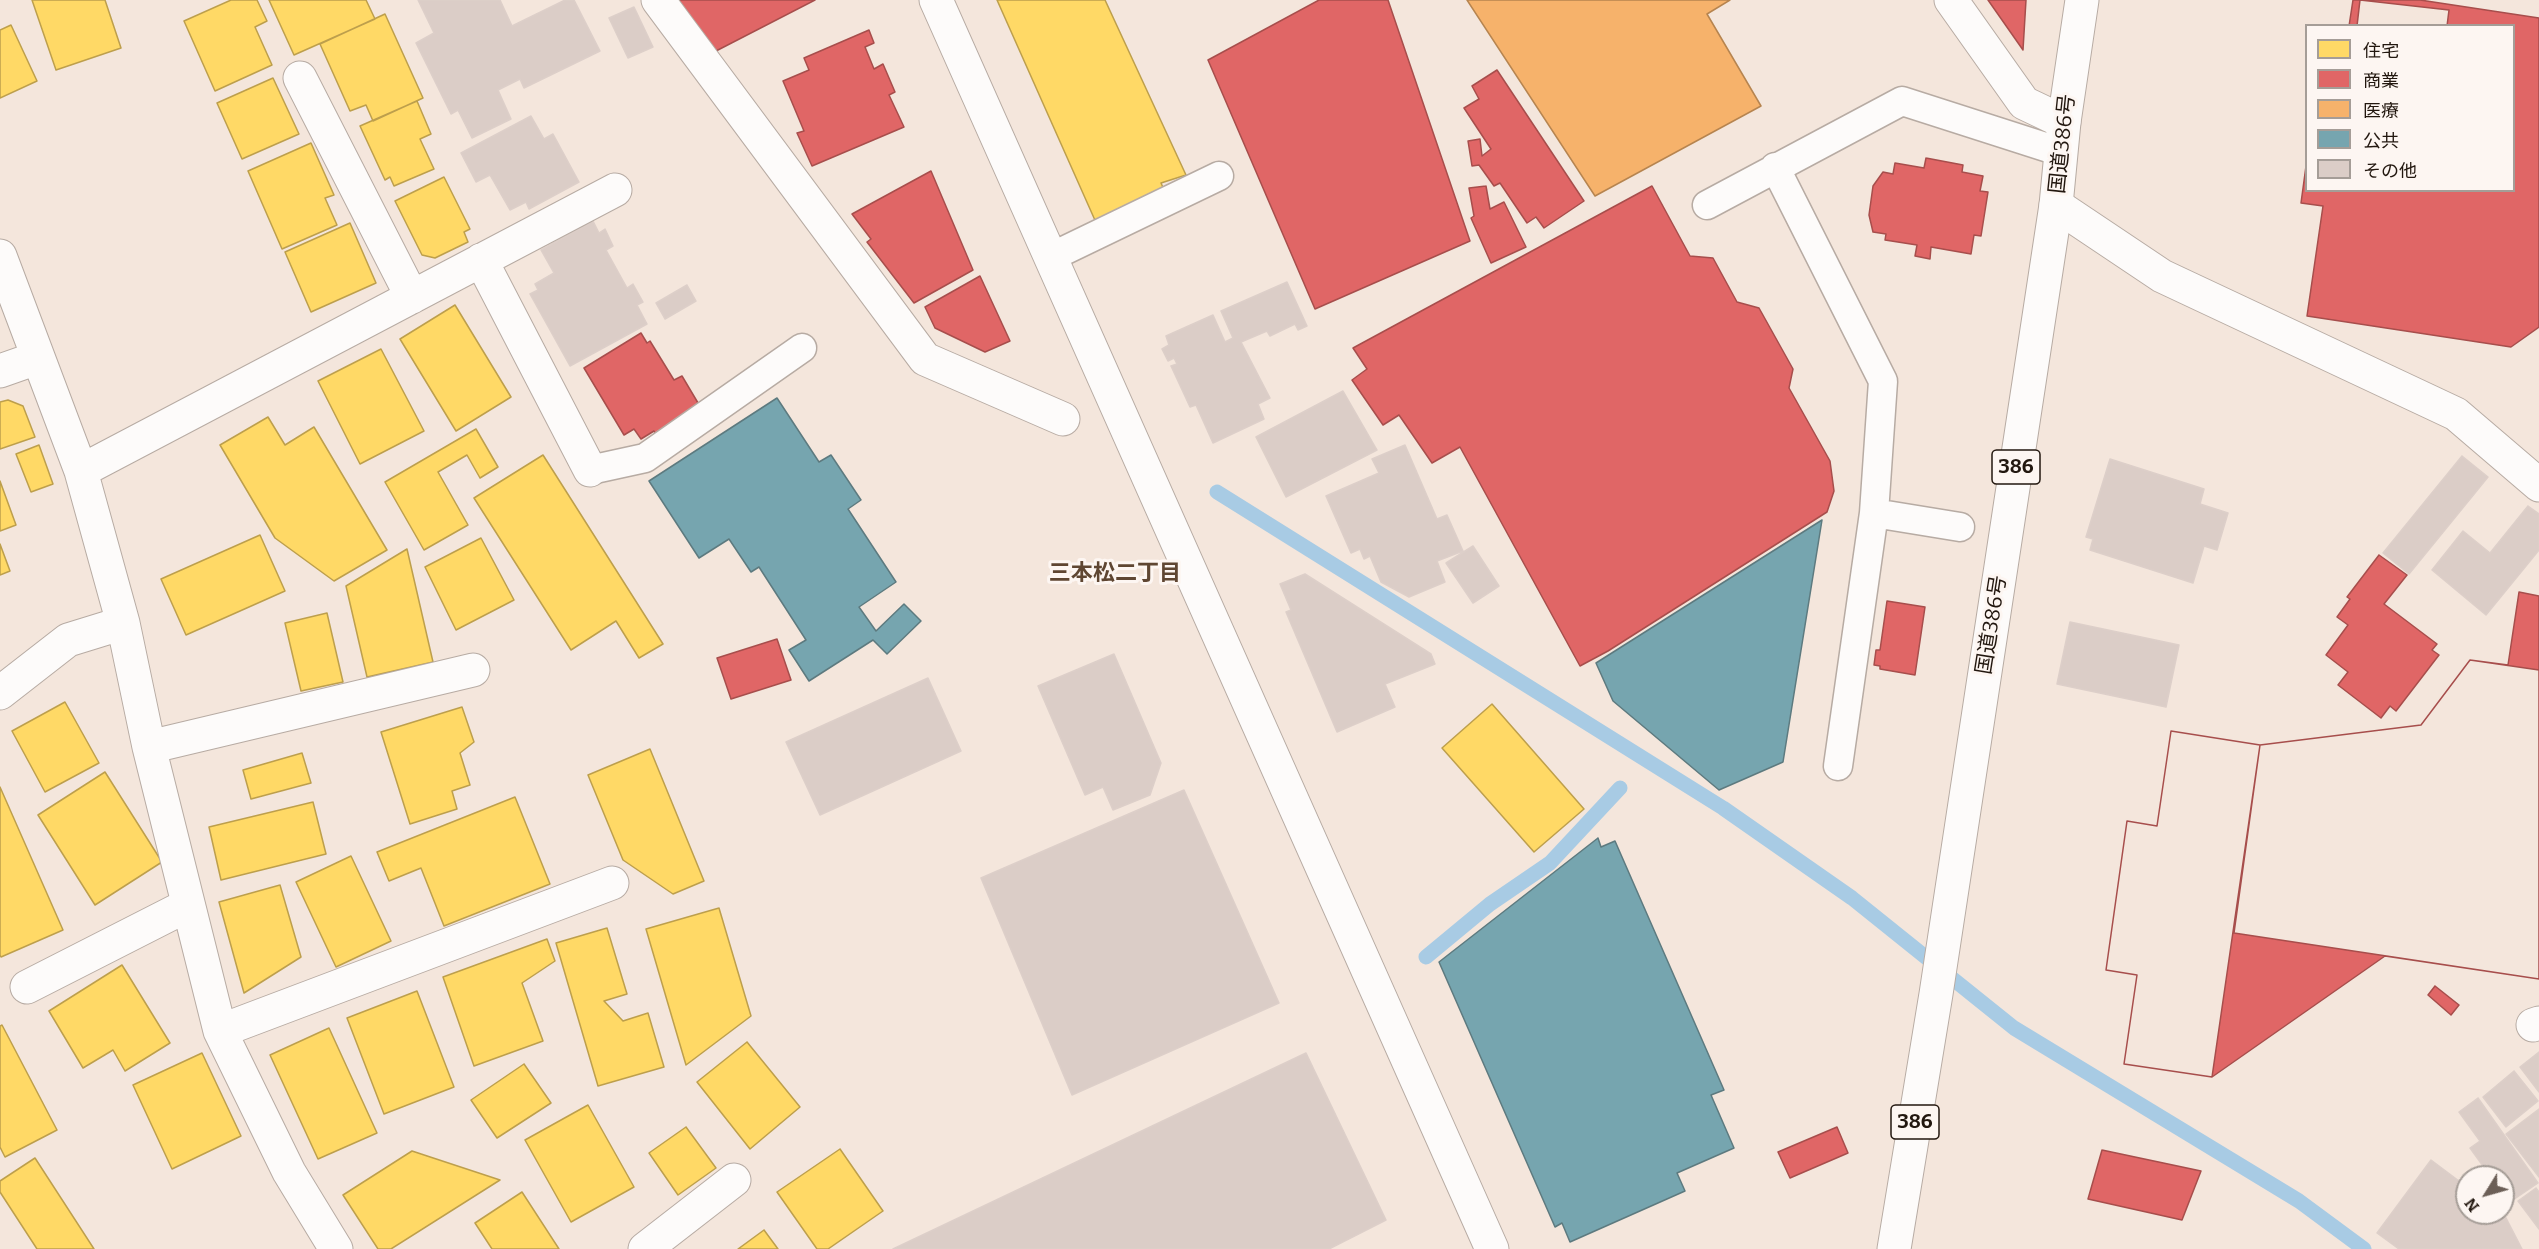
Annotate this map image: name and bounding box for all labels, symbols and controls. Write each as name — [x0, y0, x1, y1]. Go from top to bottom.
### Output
legend — [2305, 24, 2515, 192]
text: 住宅 — [2363, 40, 2399, 62]
text: 商業 — [2363, 70, 2399, 92]
street label: 国道386号 — [2045, 93, 2081, 195]
text: 医療 — [2363, 100, 2399, 122]
text: 公共 — [2363, 130, 2399, 152]
text: その他 — [2363, 160, 2417, 182]
road number: 386 — [1992, 450, 2040, 484]
district label: 三本松二丁目 — [1049, 561, 1181, 587]
street label: 国道386号 — [1972, 574, 2012, 676]
road number: 386 — [1891, 1105, 1939, 1139]
north arrow — [2455, 1165, 2515, 1225]
text: N — [2461, 1194, 2483, 1216]

